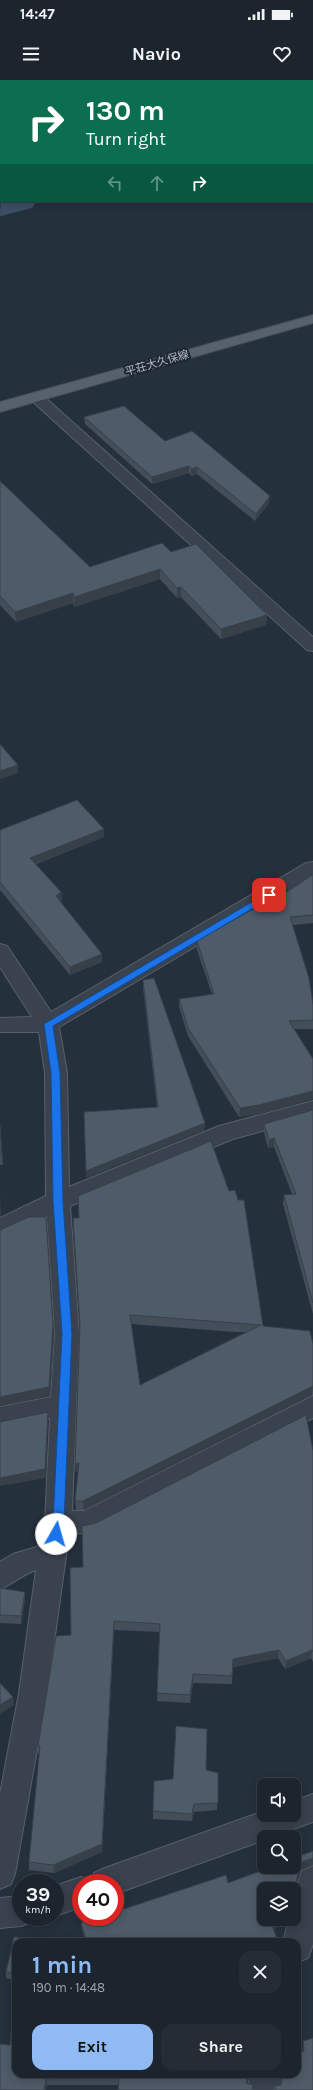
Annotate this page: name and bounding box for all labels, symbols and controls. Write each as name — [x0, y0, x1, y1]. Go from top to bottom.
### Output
text: 14:47 — [20, 5, 55, 23]
icon: menu — [20, 43, 42, 65]
text: Navio — [132, 43, 181, 65]
icon: heart — [271, 43, 293, 65]
text: 130 m — [86, 94, 165, 127]
icon: right — [20, 96, 72, 148]
text: Turn right — [86, 128, 166, 150]
icon: left — [104, 172, 126, 194]
icon: ahead — [146, 172, 168, 194]
icon: right — [188, 172, 210, 194]
street label: 平荘大久保線 — [123, 348, 191, 378]
pin — [252, 878, 286, 912]
icon: arrive — [258, 884, 280, 906]
position arrow — [35, 1513, 77, 1555]
map controls — [257, 1778, 301, 1926]
button: sound — [257, 1778, 301, 1822]
button: search — [257, 1830, 301, 1874]
speed limit sign: 40 — [72, 1874, 124, 1926]
button: layers — [257, 1882, 301, 1926]
text: 39 — [26, 1883, 50, 1906]
text: km/h — [25, 1904, 51, 1916]
text: 1 min — [32, 1951, 92, 1979]
button: close — [239, 1951, 281, 1993]
text: 190 m · 14:48 — [32, 1980, 105, 1995]
button: Exit — [32, 2024, 153, 2070]
button: Share — [161, 2024, 281, 2070]

